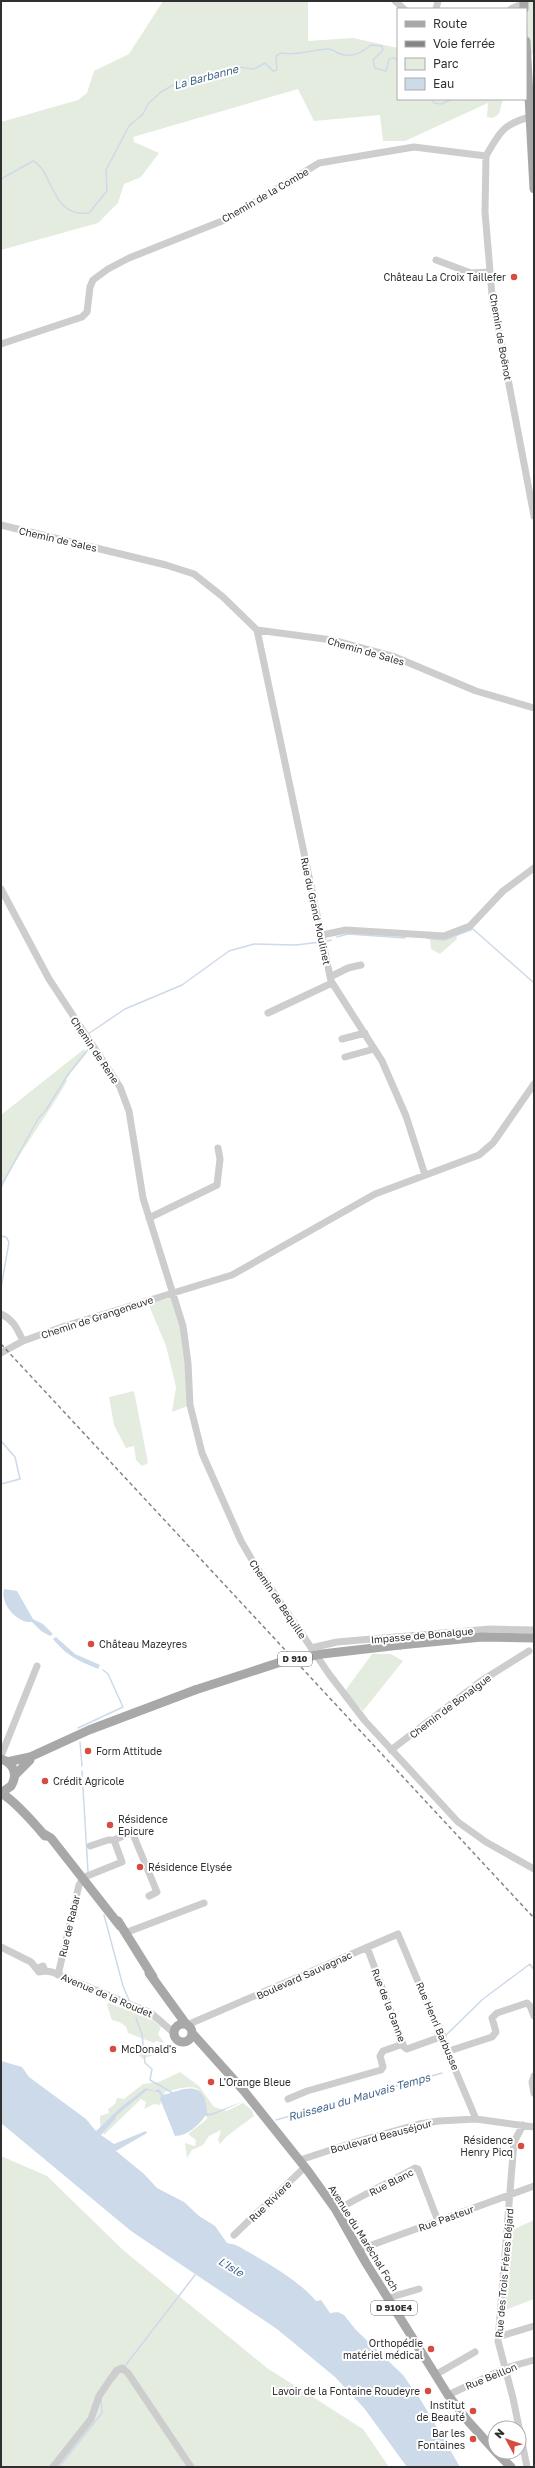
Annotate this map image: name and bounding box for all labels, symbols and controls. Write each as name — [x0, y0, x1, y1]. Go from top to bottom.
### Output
legend — [397, 8, 527, 100]
text: Route — [433, 16, 467, 31]
text: Voie ferrée — [433, 36, 495, 51]
text: Parc — [433, 56, 459, 71]
water label: La Barbanne — [172, 61, 241, 91]
text: Eau — [433, 76, 454, 91]
street label: Chemin de la Combe — [219, 165, 311, 225]
place label: Château La Croix Taillefer — [383, 271, 506, 283]
marker: Château La Croix Taillefer — [509, 272, 519, 282]
street label: Chemin de Boënot — [487, 293, 515, 381]
street label: Chemin de Sales — [18, 524, 98, 554]
street label: Chemin de Sales — [326, 634, 406, 668]
street label: Rue du Grand Moulinet — [299, 856, 333, 966]
street label: Chemin de Rene — [68, 1014, 122, 1086]
street label: Chemin de Grangeneuve — [39, 1293, 155, 1341]
street label: Chemin de Bequille — [247, 1557, 309, 1641]
street label: Impasse de Bonalgue — [370, 1625, 474, 1645]
place label: Château Mazeyres — [99, 1638, 187, 1650]
marker: Château Mazeyres — [86, 1639, 96, 1649]
road number: D 910 — [278, 1652, 312, 1666]
street label: Chemin de Bonalgue — [407, 1671, 493, 1741]
place label: Form Attitude — [96, 1745, 162, 1757]
marker: Form Attitude — [83, 1746, 93, 1756]
place label: Crédit Agricole — [53, 1775, 125, 1787]
marker: Crédit Agricole — [40, 1776, 50, 1786]
place label: Résidence Epicure — [118, 1813, 168, 1837]
marker: Résidence Epicure — [105, 1820, 115, 1830]
place label: Résidence Elysée — [148, 1861, 232, 1873]
marker: Résidence Elysée — [135, 1862, 145, 1872]
street label: Rue de Rabar — [56, 1894, 82, 1958]
street label: Boulevard Sauvagnac — [254, 1948, 354, 2001]
street label: Rue de la Ganne — [370, 1967, 409, 2044]
street label: Avenue de la Roudet — [59, 1970, 155, 2020]
street label: Rue Henri Barbusse — [414, 1980, 462, 2072]
place label: McDonald's — [121, 2043, 177, 2055]
marker: McDonald's — [108, 2044, 118, 2054]
water label: Ruisseau du Mauvais Temps — [286, 2070, 433, 2124]
place label: L'Orange Bleue — [219, 2076, 291, 2088]
marker: L'Orange Bleue — [206, 2077, 216, 2087]
street label: Boulevard Beauséjour — [329, 2117, 433, 2155]
place label: Résidence Henry Picq — [460, 2134, 513, 2158]
marker: Résidence Henry Picq — [516, 2141, 526, 2151]
street label: Rue Blanc — [367, 2165, 416, 2198]
street label: Rue Riviere — [246, 2178, 294, 2224]
street label: Avenue du Maréchal Foch — [326, 2183, 402, 2293]
street label: Rue Pasteur — [417, 2202, 475, 2234]
street label: Rue des Trois Frères Béjard — [492, 2208, 516, 2338]
water label: L'Isle — [216, 2254, 247, 2280]
road number: D 910E4 — [371, 2301, 417, 2315]
place label: Orthopédie matériel médical — [343, 2337, 423, 2361]
marker: Orthopédie matériel médical — [426, 2344, 436, 2354]
street label: Rue Beillon — [463, 2360, 519, 2392]
place label: Lavoir de la Fontaine Roudeyre — [272, 2385, 420, 2397]
marker: Lavoir de la Fontaine Roudeyre — [423, 2386, 433, 2396]
place label: Institut de Beauté — [417, 2399, 465, 2423]
marker: Institut de Beauté — [468, 2406, 478, 2416]
north arrow — [487, 2420, 527, 2460]
text: N — [491, 2426, 507, 2441]
place label: Bar les Fontaines — [418, 2427, 465, 2451]
marker: Bar les Fontaines — [468, 2434, 478, 2444]

